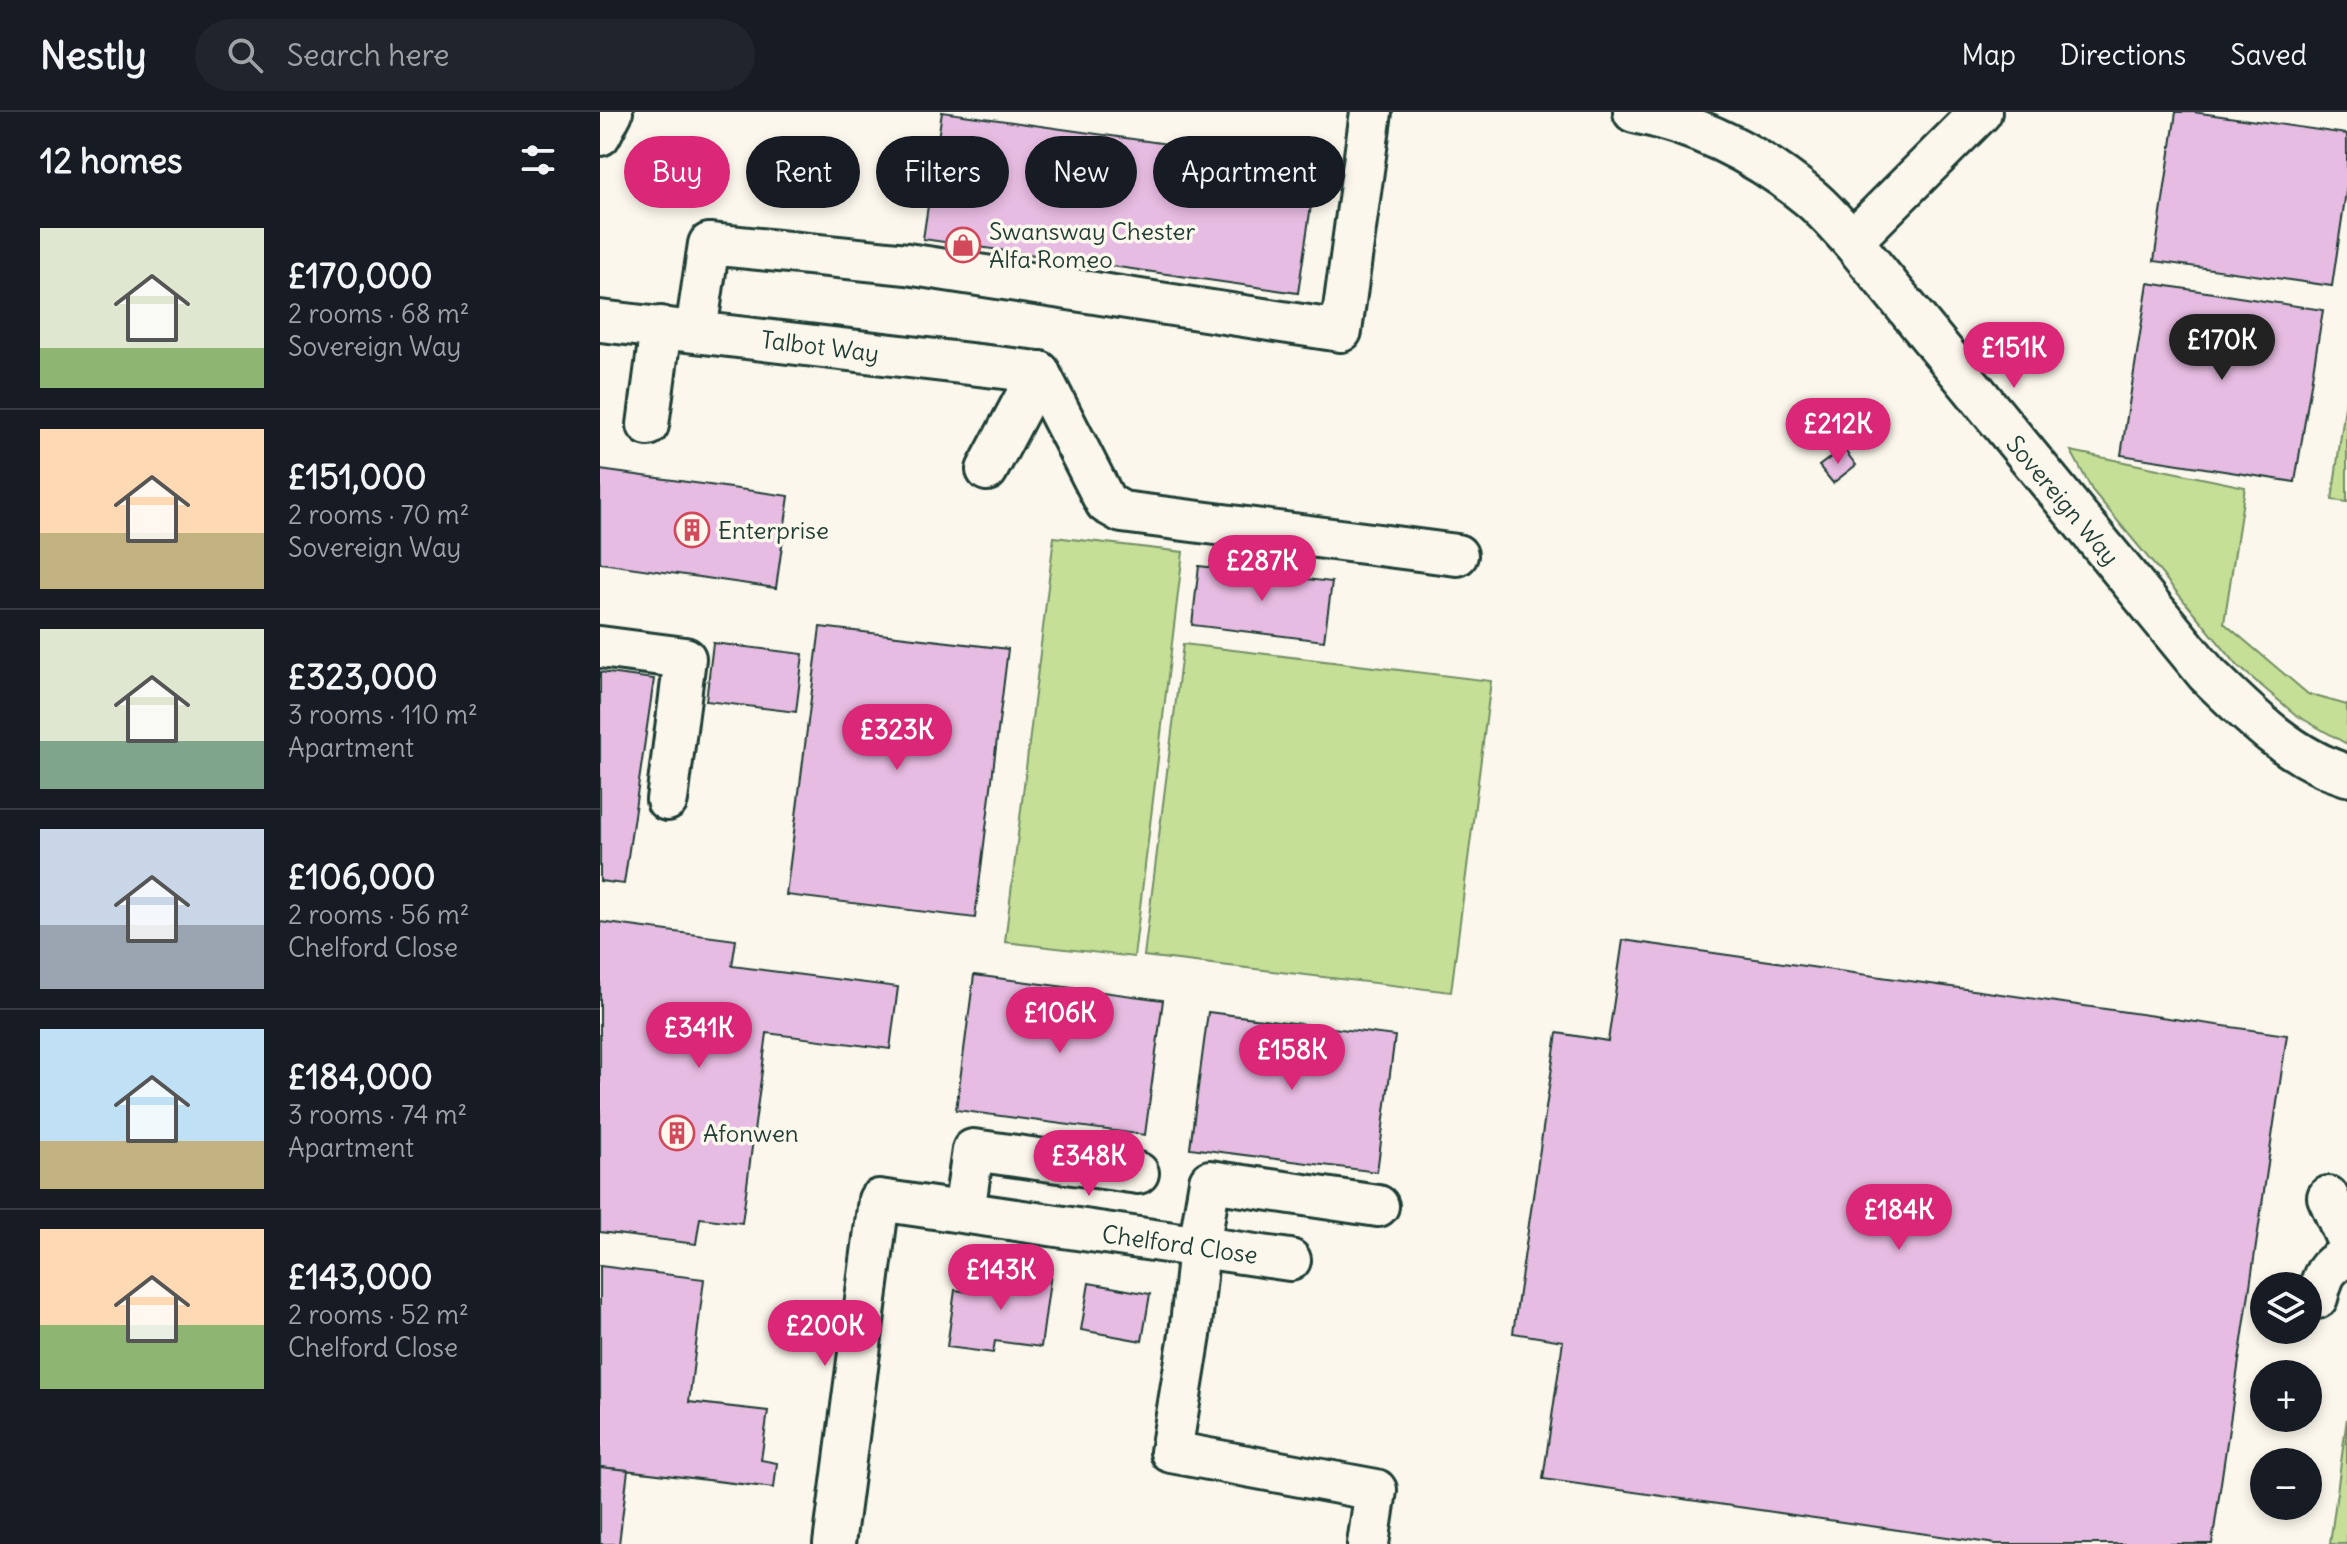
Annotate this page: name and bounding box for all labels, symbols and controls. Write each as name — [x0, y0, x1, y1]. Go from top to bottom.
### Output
search box — [195, 19, 755, 91]
text: Nestly — [40, 32, 147, 79]
icon: search — [223, 33, 267, 77]
text: Search here — [287, 36, 449, 74]
text: Map — [1961, 37, 2016, 73]
text: Directions — [2060, 37, 2186, 73]
text: Saved — [2230, 37, 2307, 73]
chip: Buy — [624, 136, 730, 208]
chip: Rent — [746, 136, 860, 208]
chip: Filters — [876, 136, 1009, 208]
chip: New — [1025, 136, 1137, 208]
chip: Apartment — [1153, 136, 1345, 208]
icon: filters — [516, 138, 560, 182]
text: 12 homes — [40, 139, 183, 182]
place label: Swansway Chester Alfa Romeo — [989, 216, 1196, 274]
shop icon: Swansway Chester Alfa Romeo — [944, 226, 982, 264]
text: £170,000 — [288, 254, 433, 297]
icon: home — [104, 260, 200, 356]
text: 2 rooms · 68 m² — [288, 297, 470, 330]
pin: £170K — [2166, 314, 2278, 382]
pin: £151K — [1958, 322, 2070, 390]
text: £170K — [2187, 323, 2257, 356]
street label: Talbot Way — [759, 324, 881, 368]
text: Sovereign Way — [288, 330, 461, 363]
text: £151K — [1981, 331, 2047, 364]
pin: £212K — [1782, 398, 1894, 466]
text: £212K — [1804, 407, 1872, 440]
street label: Sovereign Way — [2000, 429, 2126, 571]
text: £151,000 — [288, 455, 427, 498]
icon: home — [104, 461, 200, 557]
text: 2 rooms · 70 m² — [288, 498, 469, 531]
building icon: Enterprise — [673, 511, 711, 549]
place label: Enterprise — [718, 515, 829, 545]
text: Sovereign Way — [288, 531, 461, 564]
pin: £287K — [1206, 535, 1318, 603]
text: £287K — [1226, 544, 1298, 577]
text: £323,000 — [288, 655, 438, 698]
icon: home — [104, 661, 200, 757]
text: 3 rooms · 110 m² — [288, 698, 478, 731]
pin: £323K — [841, 704, 953, 772]
text: £323K — [860, 713, 934, 746]
text: Apartment — [288, 731, 414, 764]
text: £106,000 — [288, 855, 436, 898]
icon: home — [104, 861, 200, 957]
text: 2 rooms · 56 m² — [288, 898, 469, 931]
text: Chelford Close — [288, 931, 458, 964]
pin: £106K — [1004, 987, 1116, 1055]
text: £106K — [1024, 996, 1096, 1029]
pin: £341K — [643, 1002, 755, 1070]
text: £341K — [664, 1011, 734, 1044]
pin: £158K — [1236, 1024, 1348, 1092]
text: £158K — [1257, 1033, 1327, 1066]
text: £184,000 — [288, 1055, 433, 1098]
icon: home — [104, 1061, 200, 1157]
text: 3 rooms · 74 m² — [288, 1098, 467, 1131]
building icon: Afonwen — [658, 1114, 696, 1152]
place label: Afonwen — [703, 1118, 799, 1148]
pin: £348K — [1033, 1130, 1145, 1198]
text: Apartment — [288, 1131, 414, 1164]
text: £348K — [1052, 1139, 1126, 1172]
pin: £184K — [1843, 1184, 1955, 1252]
text: £184K — [1864, 1193, 1934, 1226]
street label: Chelford Close — [1100, 1218, 1260, 1270]
pin: £143K — [945, 1244, 1057, 1312]
text: £143K — [966, 1253, 1036, 1286]
text: £143,000 — [288, 1255, 433, 1298]
icon: home — [104, 1261, 200, 1357]
map controls — [2250, 1272, 2322, 1520]
button: layers — [2250, 1272, 2322, 1344]
text: 2 rooms · 52 m² — [288, 1298, 469, 1331]
pin: £200K — [769, 1300, 881, 1368]
text: £200K — [786, 1309, 864, 1342]
text: Chelford Close — [288, 1331, 458, 1364]
button: + — [2250, 1360, 2322, 1432]
button: − — [2250, 1448, 2322, 1520]

